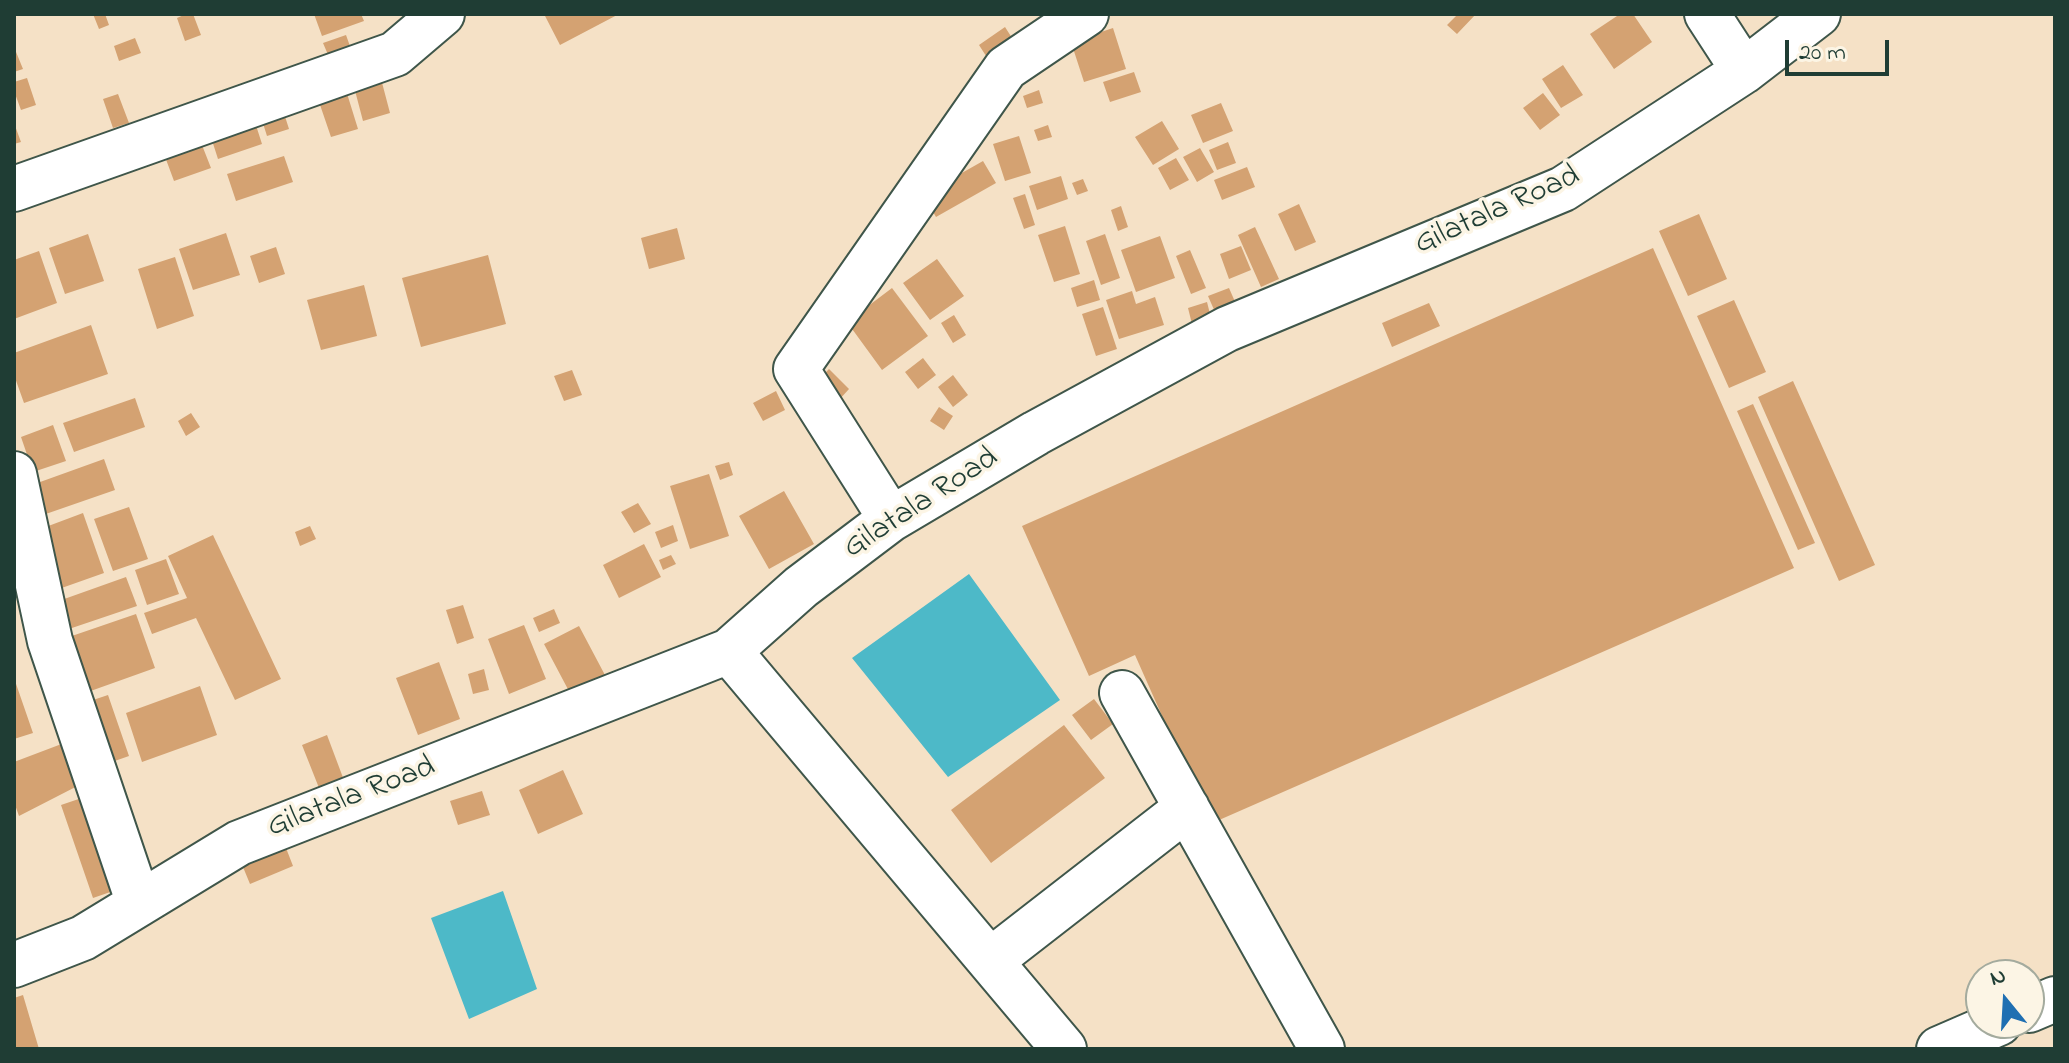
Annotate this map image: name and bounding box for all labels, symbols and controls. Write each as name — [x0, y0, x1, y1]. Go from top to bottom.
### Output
scale bar — [1789, 24, 1893, 74]
text: 20 m — [1799, 36, 1846, 71]
street label: Gilatala Road — [1409, 159, 1587, 265]
street label: Gilatala Road — [837, 441, 1007, 569]
street label: Gilatala Road — [263, 749, 441, 849]
north arrow — [1965, 959, 2045, 1039]
text: N — [1986, 961, 2010, 996]

